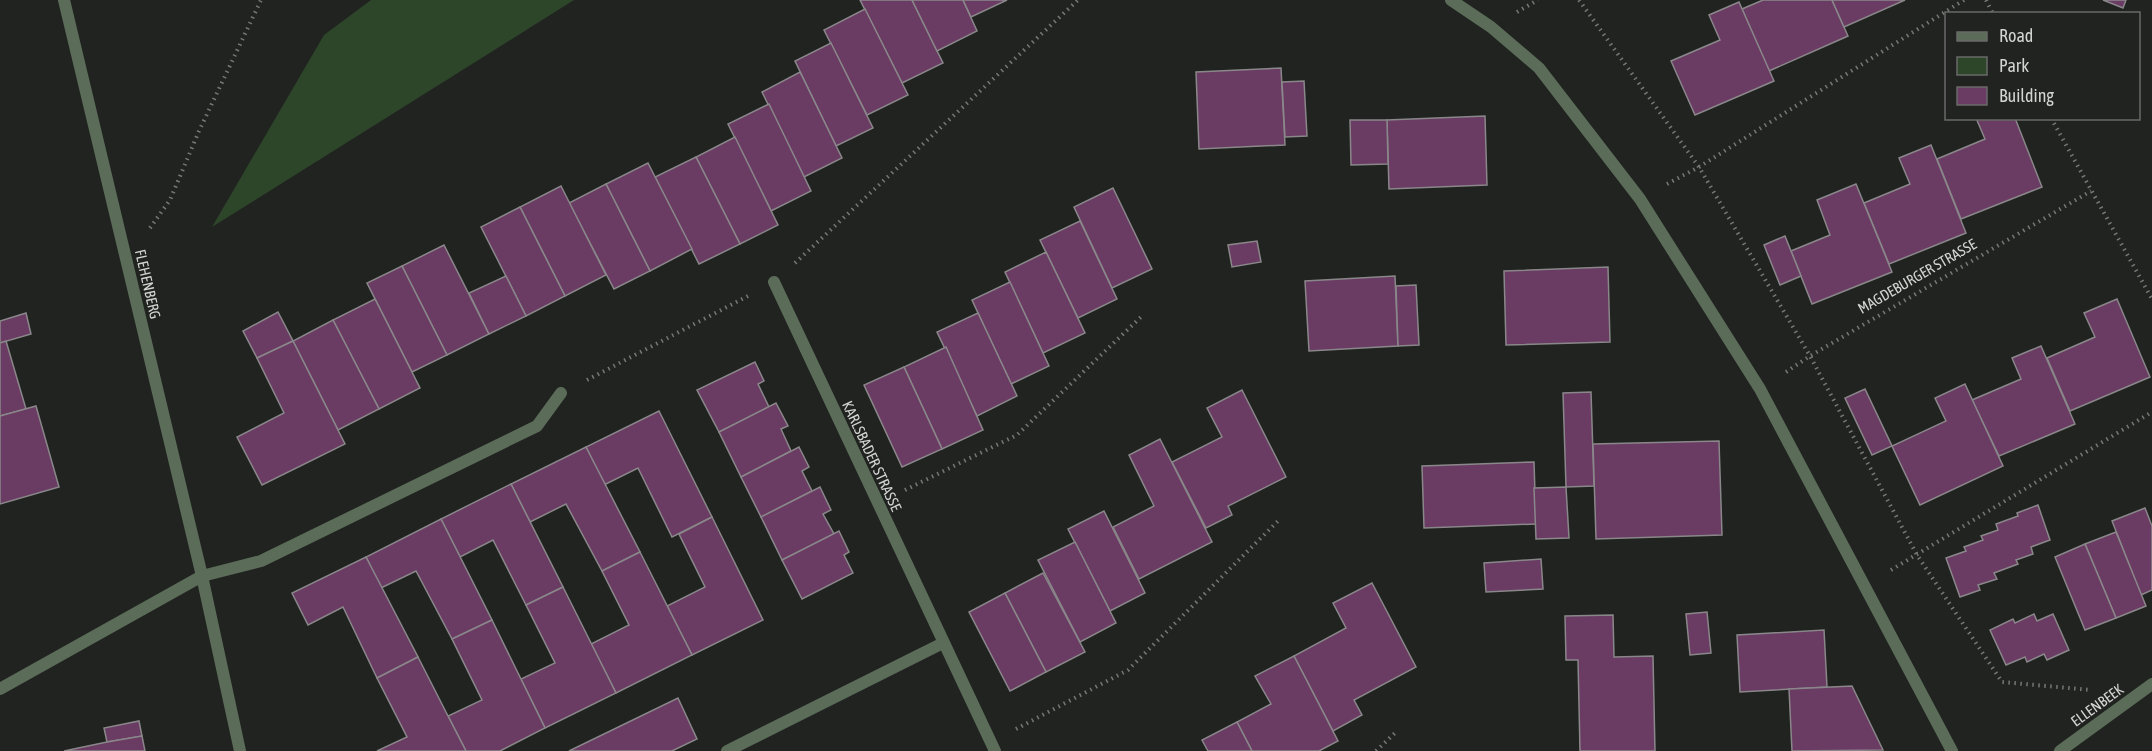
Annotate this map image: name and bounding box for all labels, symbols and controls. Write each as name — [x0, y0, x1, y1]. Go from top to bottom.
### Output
legend — [1945, 12, 2140, 120]
text: Road — [1999, 25, 2033, 46]
text: Park — [1999, 55, 2029, 76]
text: Building — [1999, 85, 2054, 106]
street label: MAGDEBURGER STRASSE — [1855, 235, 1980, 317]
street label: FLEHENBERG — [132, 247, 164, 321]
street label: KARLSBADER STRASSE — [839, 398, 905, 514]
street label: ELLENBEEK — [2068, 680, 2127, 730]

